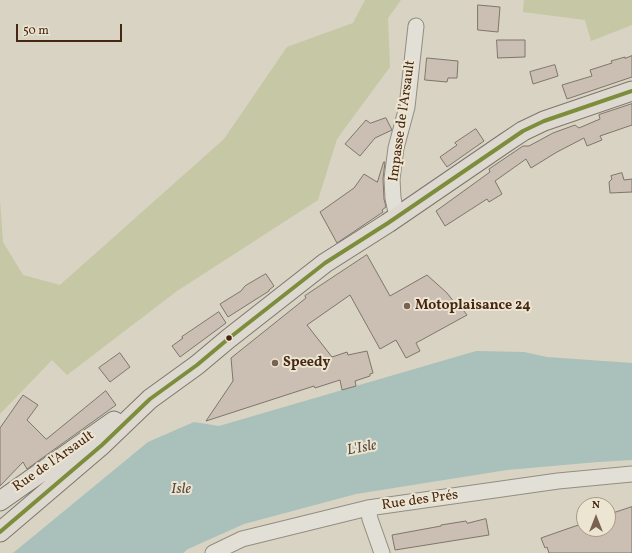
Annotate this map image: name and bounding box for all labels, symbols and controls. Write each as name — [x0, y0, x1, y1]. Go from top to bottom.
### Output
scale bar — [18, 16, 124, 42]
text: 50 m — [23, 23, 49, 39]
street label: Impasse de l'Arsault — [386, 59, 420, 183]
place label: Motoplaisance 24 — [415, 298, 531, 314]
marker: Motoplaisance 24 — [402, 301, 412, 311]
unlabelled marker — [224, 333, 234, 343]
place label: Speedy — [283, 355, 330, 371]
marker: Speedy — [270, 358, 280, 368]
street label: Rue de l'Arsault — [10, 428, 98, 496]
water label: L'Isle — [346, 437, 378, 461]
water label: Isle — [171, 481, 191, 499]
street label: Rue des Prés — [381, 487, 459, 515]
north arrow — [576, 497, 616, 537]
text: N — [592, 498, 600, 513]

